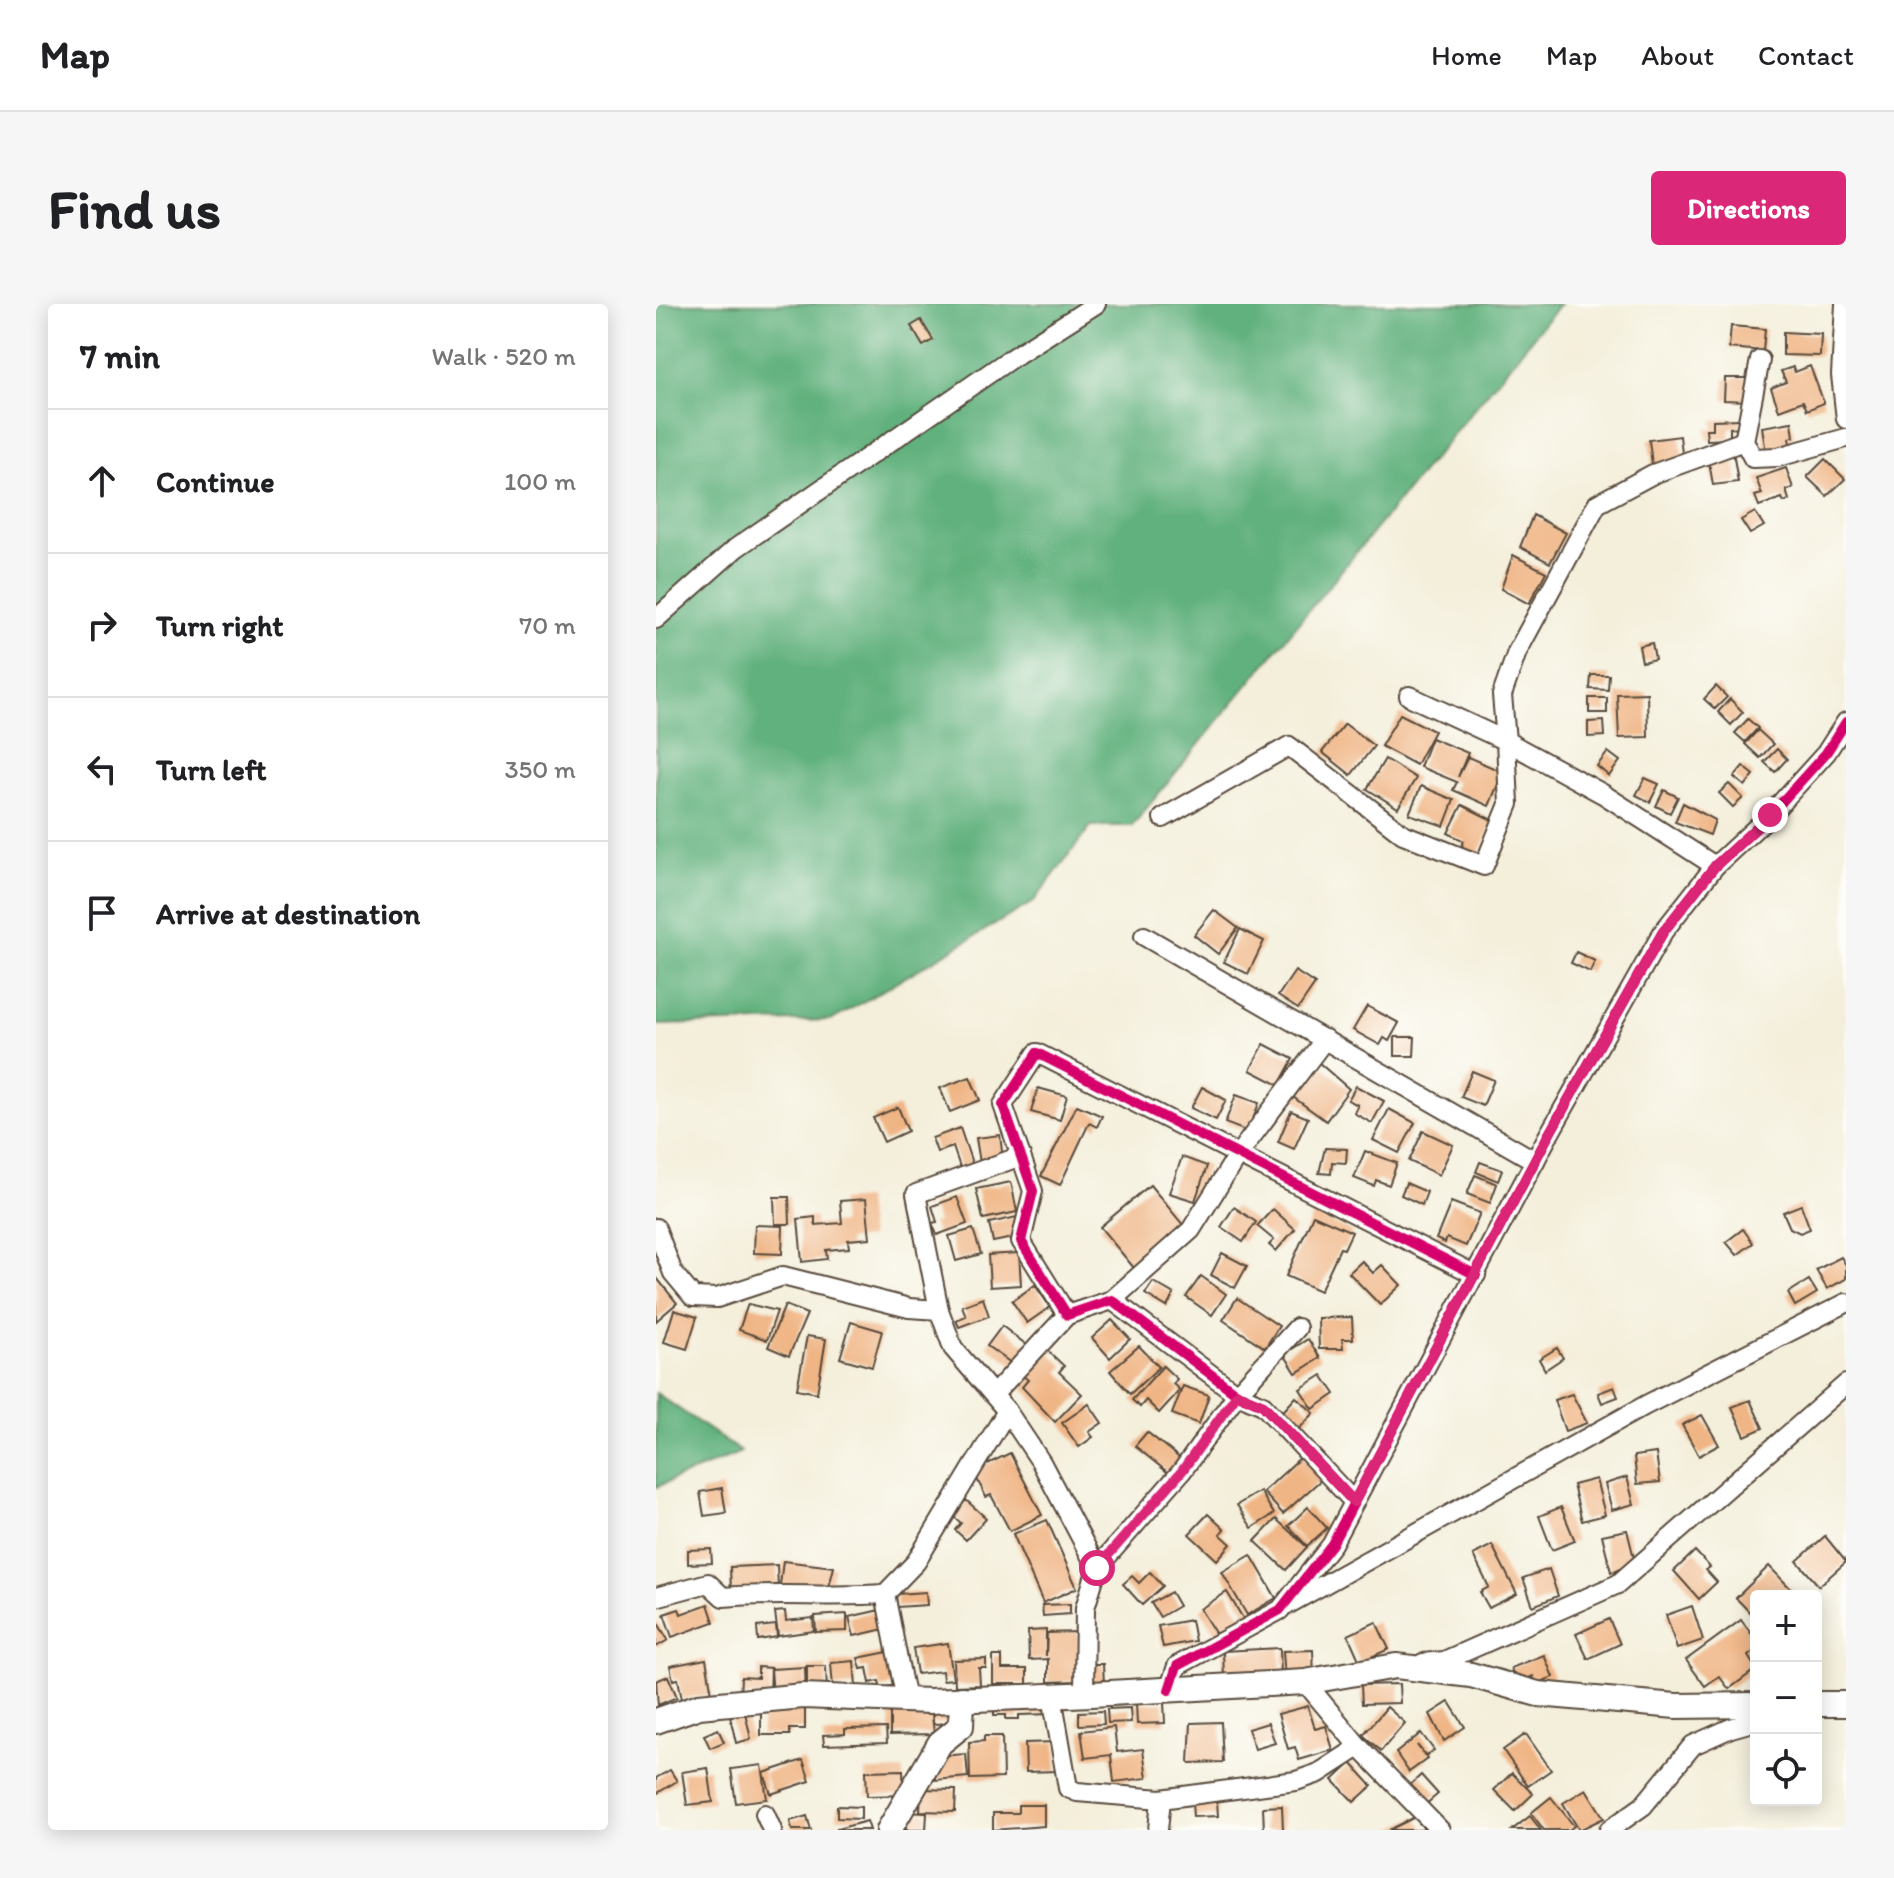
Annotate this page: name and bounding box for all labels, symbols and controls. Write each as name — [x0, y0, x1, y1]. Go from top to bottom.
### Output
text: Map — [40, 32, 110, 78]
text: Home — [1431, 38, 1502, 72]
text: Map — [1546, 38, 1597, 72]
text: About — [1641, 38, 1714, 72]
text: Contact — [1758, 38, 1854, 72]
button: Directions — [1651, 171, 1846, 245]
text: Find us — [48, 175, 221, 242]
text: 7 min — [80, 336, 160, 377]
text: Walk · 520 m — [432, 340, 576, 372]
icon: ahead — [80, 459, 124, 503]
text: Continue — [156, 463, 275, 500]
text: 100 m — [504, 465, 576, 497]
icon: right — [80, 603, 124, 647]
text: Turn right — [156, 607, 284, 644]
text: 70 m — [519, 609, 576, 641]
icon: left — [80, 747, 124, 791]
text: Turn left — [156, 751, 267, 788]
text: 350 m — [504, 753, 576, 785]
route end — [1752, 797, 1788, 833]
icon: arrive — [80, 891, 124, 935]
text: Arrive at destination — [156, 895, 420, 932]
route start — [1079, 1550, 1115, 1586]
map controls — [1750, 1590, 1822, 1806]
button: + — [1750, 1590, 1822, 1662]
button: − — [1750, 1662, 1822, 1734]
button: locate — [1750, 1734, 1822, 1806]

